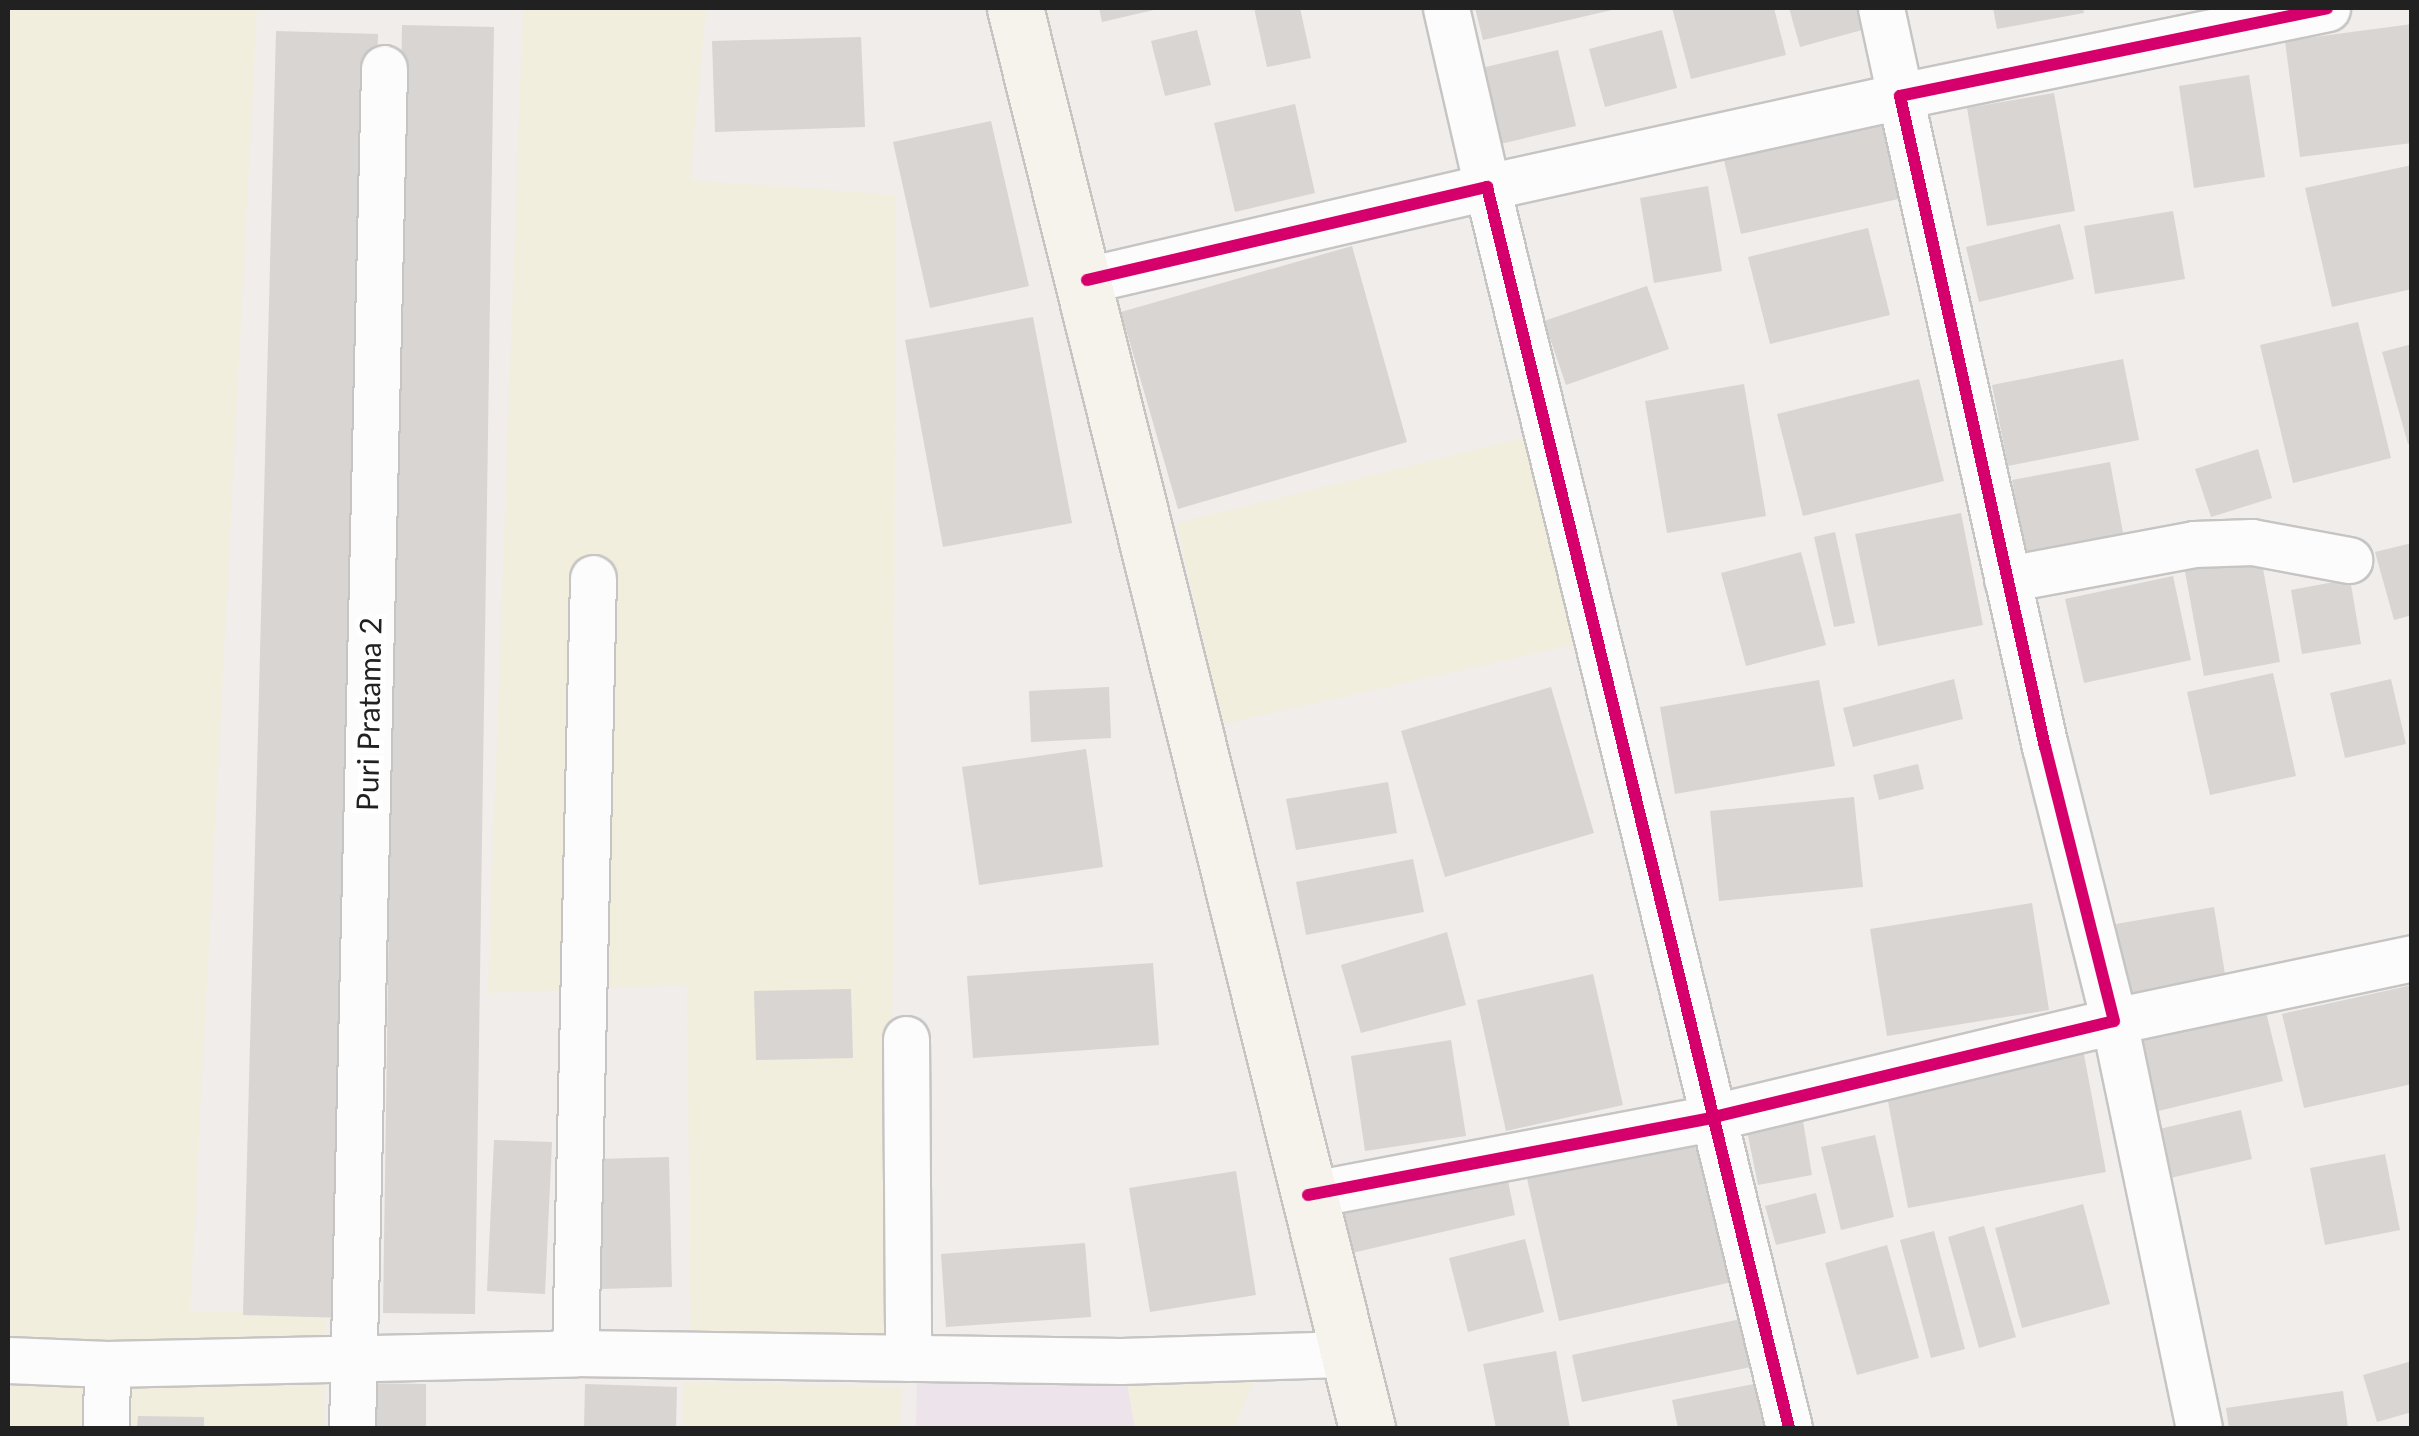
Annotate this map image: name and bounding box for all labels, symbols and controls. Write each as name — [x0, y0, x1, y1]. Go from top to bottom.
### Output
street label: Puri Pratama 2 — [348, 617, 388, 811]

